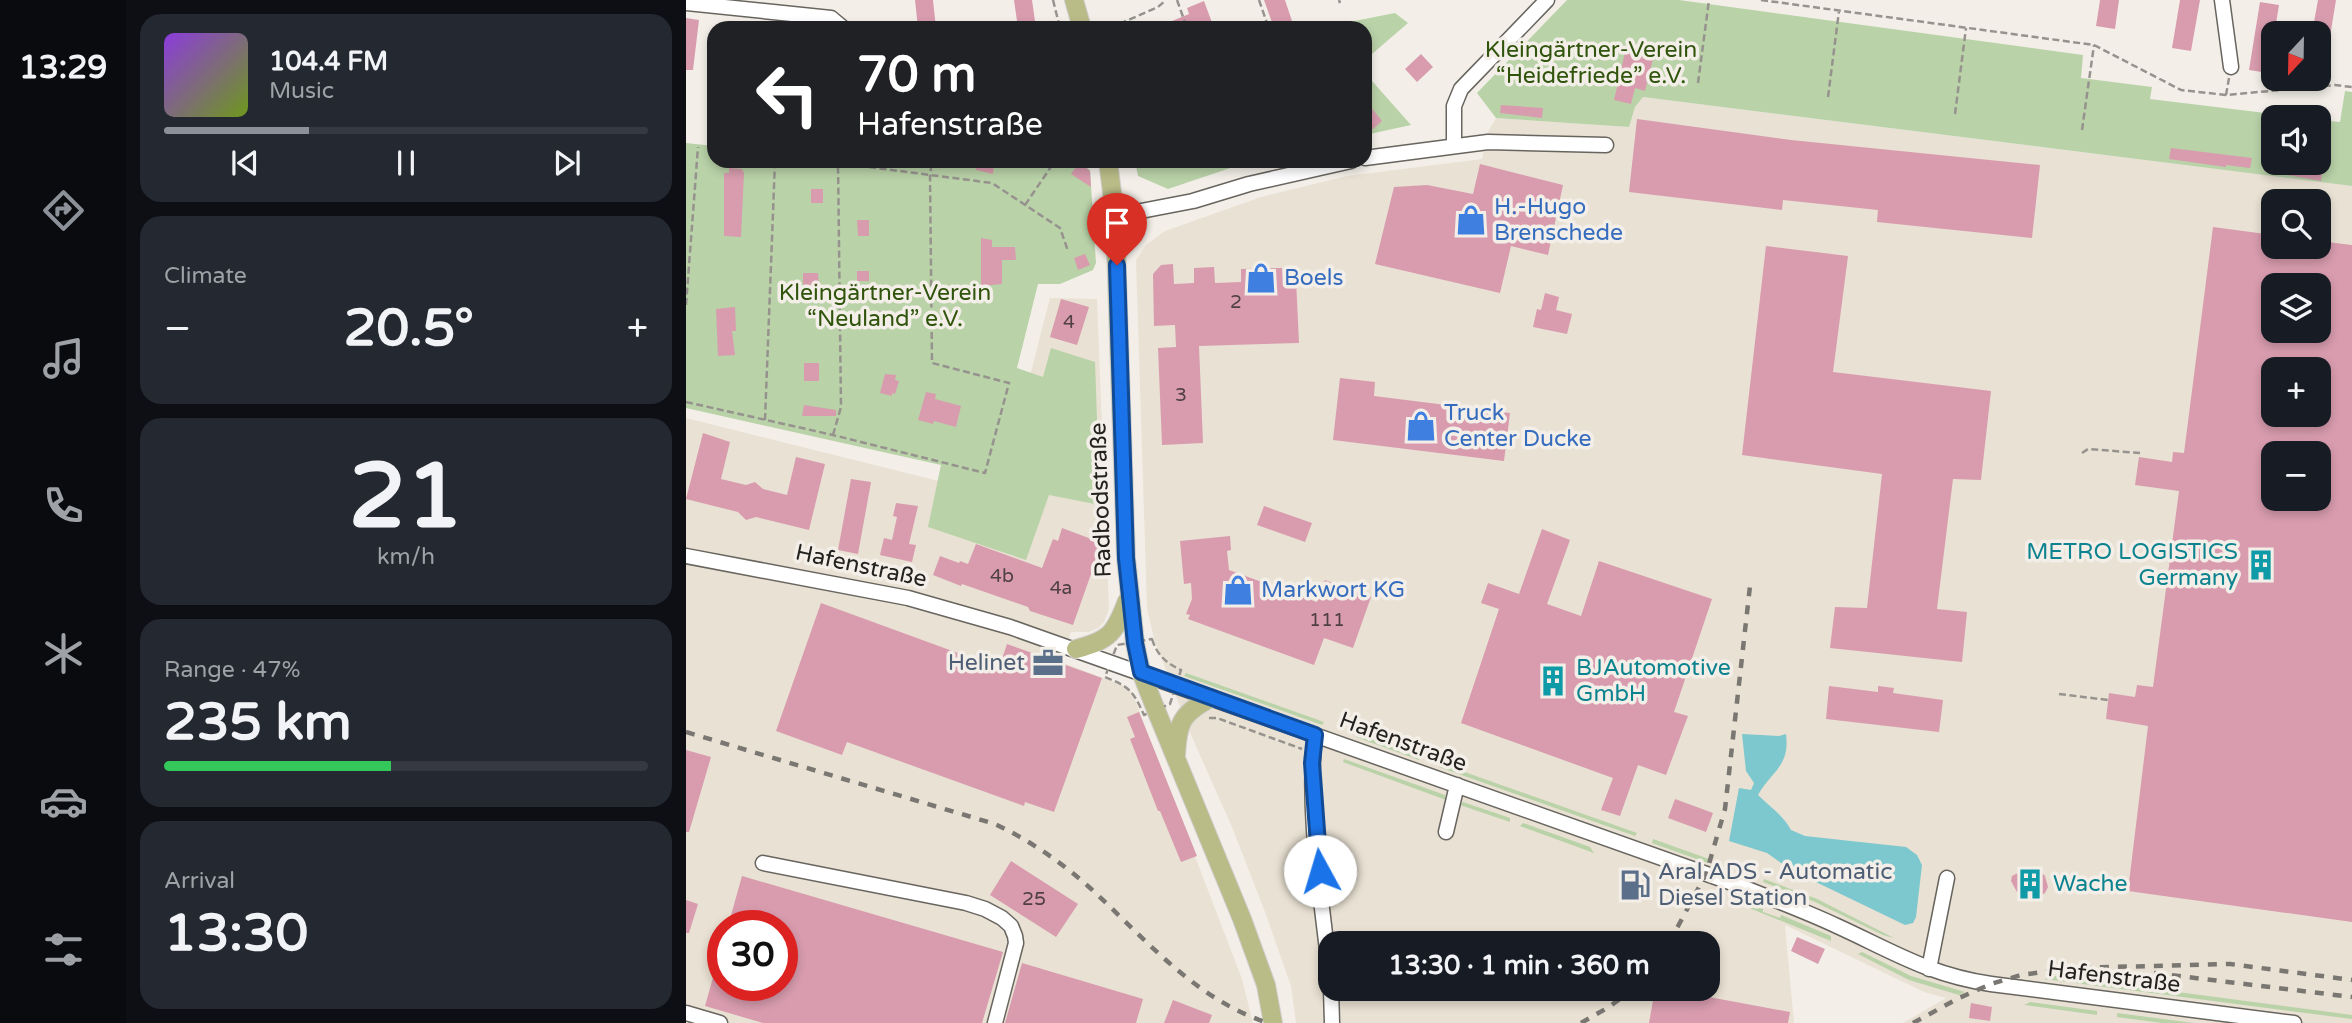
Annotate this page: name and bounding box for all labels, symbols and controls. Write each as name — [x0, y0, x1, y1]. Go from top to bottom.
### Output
north arrow — [2261, 21, 2331, 91]
map controls — [2261, 21, 2331, 511]
park label: Kleingärtner-Verein “Heidefriede” e.V. — [1485, 36, 1697, 90]
text: 104.4 FM — [269, 46, 388, 77]
text: 70 m — [857, 46, 976, 105]
text: 13:29 — [19, 49, 107, 87]
icon: left — [742, 49, 833, 140]
text: Music — [269, 77, 334, 105]
button: sound — [2261, 105, 2331, 175]
text: Hafenstraße — [857, 106, 1043, 144]
icon: previous — [226, 144, 264, 182]
icon: pause — [387, 144, 425, 182]
icon: next — [548, 144, 586, 182]
icon: directions — [39, 186, 88, 235]
button: search — [2261, 189, 2331, 259]
pin — [1087, 193, 1147, 265]
place label: H.-Hugo Brenschede — [1494, 193, 1623, 247]
shop icon: H.-Hugo Brenschede — [1454, 203, 1488, 237]
icon: arrive — [1098, 204, 1136, 242]
shop icon: Boels — [1244, 261, 1278, 295]
text: Climate — [164, 262, 247, 290]
place label: Boels — [1284, 264, 1344, 292]
button: layers — [2261, 273, 2331, 343]
park label: Kleingärtner-Verein “Neuland” e.V. — [779, 279, 991, 333]
house number: 2 — [1230, 291, 1242, 313]
text: 20.5° — [344, 297, 474, 360]
text: − — [164, 306, 191, 352]
text: + — [627, 306, 648, 352]
house number: 4 — [1063, 311, 1075, 333]
icon: music — [39, 334, 88, 383]
button: + — [2261, 357, 2331, 427]
house number: 3 — [1175, 384, 1187, 406]
place label: Truck Center Ducke — [1444, 399, 1592, 453]
shop icon: Truck Center Ducke — [1404, 409, 1438, 443]
street label: Radbodstraße — [1084, 422, 1118, 578]
button: − — [2261, 441, 2331, 511]
text: 21 — [349, 442, 463, 552]
icon: phone — [39, 481, 88, 530]
street label: Hafenstraße — [793, 538, 929, 594]
place label: METRO LOGISTICS Germany — [2026, 538, 2238, 592]
text: km/h — [377, 543, 435, 571]
building icon: METRO LOGISTICS Germany — [2244, 548, 2278, 582]
house number: 4b — [990, 565, 1014, 587]
shop icon: Markwort KG — [1221, 573, 1255, 607]
place label: Markwort KG — [1261, 576, 1405, 604]
house number: 4a — [1050, 577, 1072, 599]
house number: 111 — [1309, 609, 1345, 631]
icon: climate — [39, 629, 88, 678]
office icon: Helinet — [1031, 646, 1065, 680]
place label: Helinet — [948, 649, 1025, 677]
place label: BJAutomotive GmbH — [1576, 654, 1731, 708]
text: Range · 47% — [164, 656, 300, 684]
building icon: BJAutomotive GmbH — [1536, 664, 1570, 698]
text: 235 km — [164, 691, 352, 754]
street label: Hafenstraße — [1335, 706, 1471, 778]
icon: car — [39, 777, 88, 826]
position arrow — [1283, 834, 1357, 908]
place label: Aral ADS - Automatic Diesel Station — [1658, 858, 1892, 912]
text: Arrival — [164, 867, 235, 895]
building icon: Wache — [2013, 867, 2047, 901]
fuel station icon: Aral ADS - Automatic Diesel Station — [1618, 868, 1652, 902]
place label: Wache — [2053, 870, 2128, 898]
house number: 25 — [1022, 888, 1046, 910]
text: 13:30 — [164, 902, 308, 965]
speed limit sign: 30 — [707, 910, 798, 1001]
icon: filters — [39, 925, 88, 974]
text: 13:30 · 1 min · 360 m — [1388, 950, 1650, 981]
street label: Hafenstraße — [2046, 955, 2182, 999]

